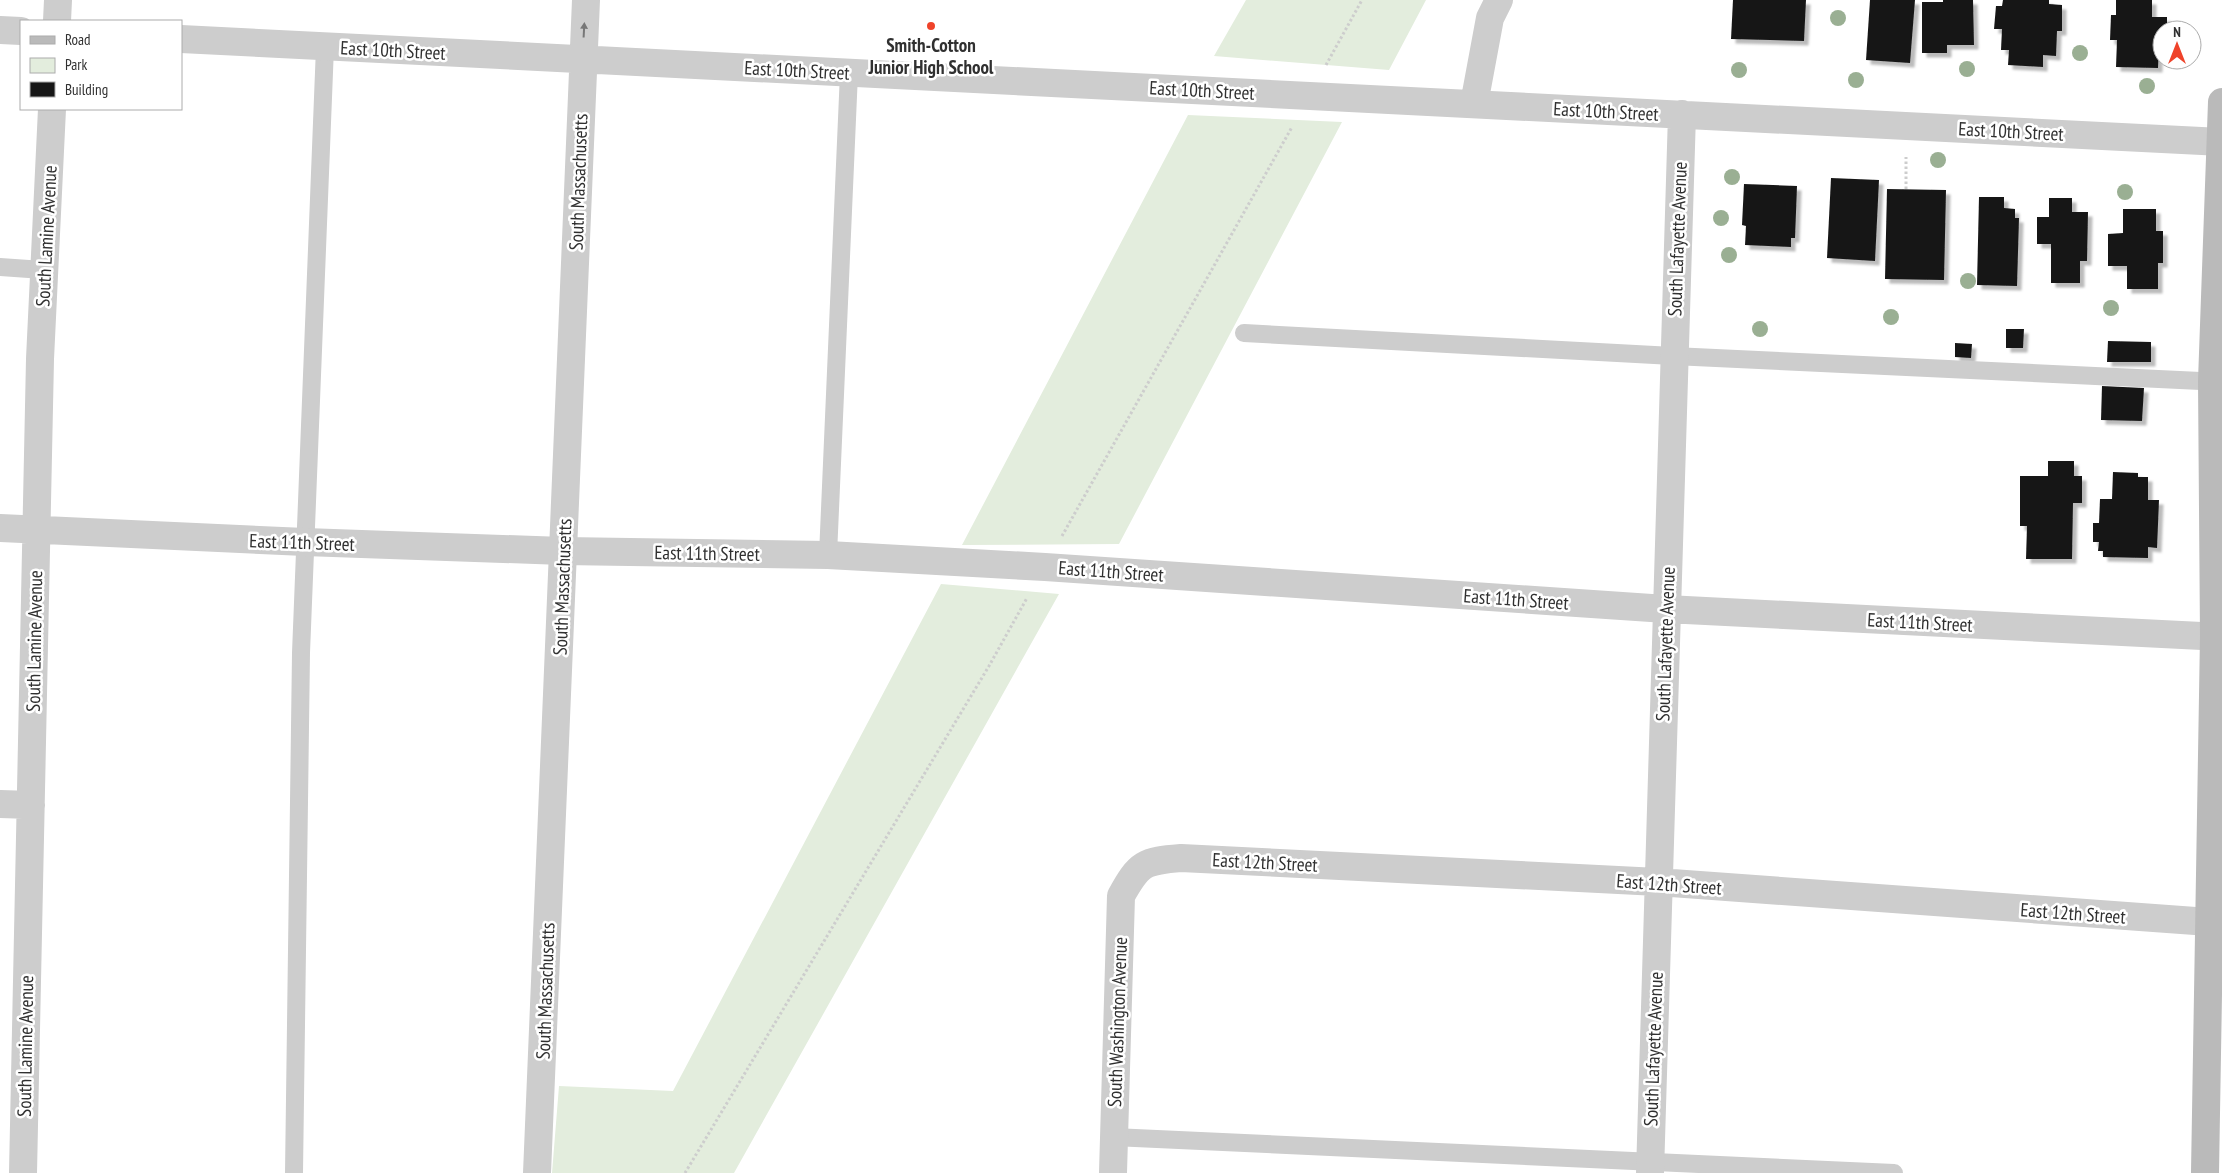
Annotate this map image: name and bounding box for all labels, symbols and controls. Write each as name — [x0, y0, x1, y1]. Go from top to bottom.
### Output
legend — [20, 20, 182, 110]
marker: Smith-Cotton Junior High School — [925, 20, 937, 32]
north arrow — [2152, 20, 2202, 70]
one-way arrow — [581, 21, 589, 37]
text: N — [2173, 23, 2181, 41]
text: Road — [65, 30, 91, 49]
place label: Smith-Cotton Junior High School — [868, 33, 994, 79]
street label: East 10th Street — [340, 35, 447, 65]
text: Park — [65, 55, 87, 74]
street label: East 10th Street — [744, 55, 851, 85]
street label: East 10th Street — [1149, 75, 1256, 105]
text: Building — [65, 80, 108, 99]
street label: East 10th Street — [1553, 96, 1660, 126]
street label: South Massachusetts — [564, 113, 592, 251]
street label: East 10th Street — [1958, 116, 2065, 146]
street label: South Lafayette Avenue — [1662, 161, 1692, 317]
street label: South Lamine Avenue — [30, 164, 62, 307]
street label: South Massachusetts — [548, 518, 576, 656]
street label: East 11th Street — [249, 528, 356, 556]
street label: East 11th Street — [654, 540, 761, 566]
street label: East 11th Street — [1058, 555, 1165, 587]
street label: South Lafayette Avenue — [1650, 566, 1680, 722]
street label: South Lamine Avenue — [21, 570, 47, 712]
street label: East 11th Street — [1463, 583, 1570, 615]
street label: East 11th Street — [1867, 607, 1974, 637]
street label: East 12th Street — [1212, 847, 1319, 877]
street label: East 12th Street — [1616, 868, 1723, 900]
street label: East 12th Street — [2020, 897, 2127, 929]
street label: South Massachusetts — [531, 922, 559, 1060]
street label: South Washington Avenue — [1102, 936, 1132, 1107]
street label: South Lafayette Avenue — [1638, 971, 1668, 1127]
street label: South Lamine Avenue — [12, 975, 38, 1117]

